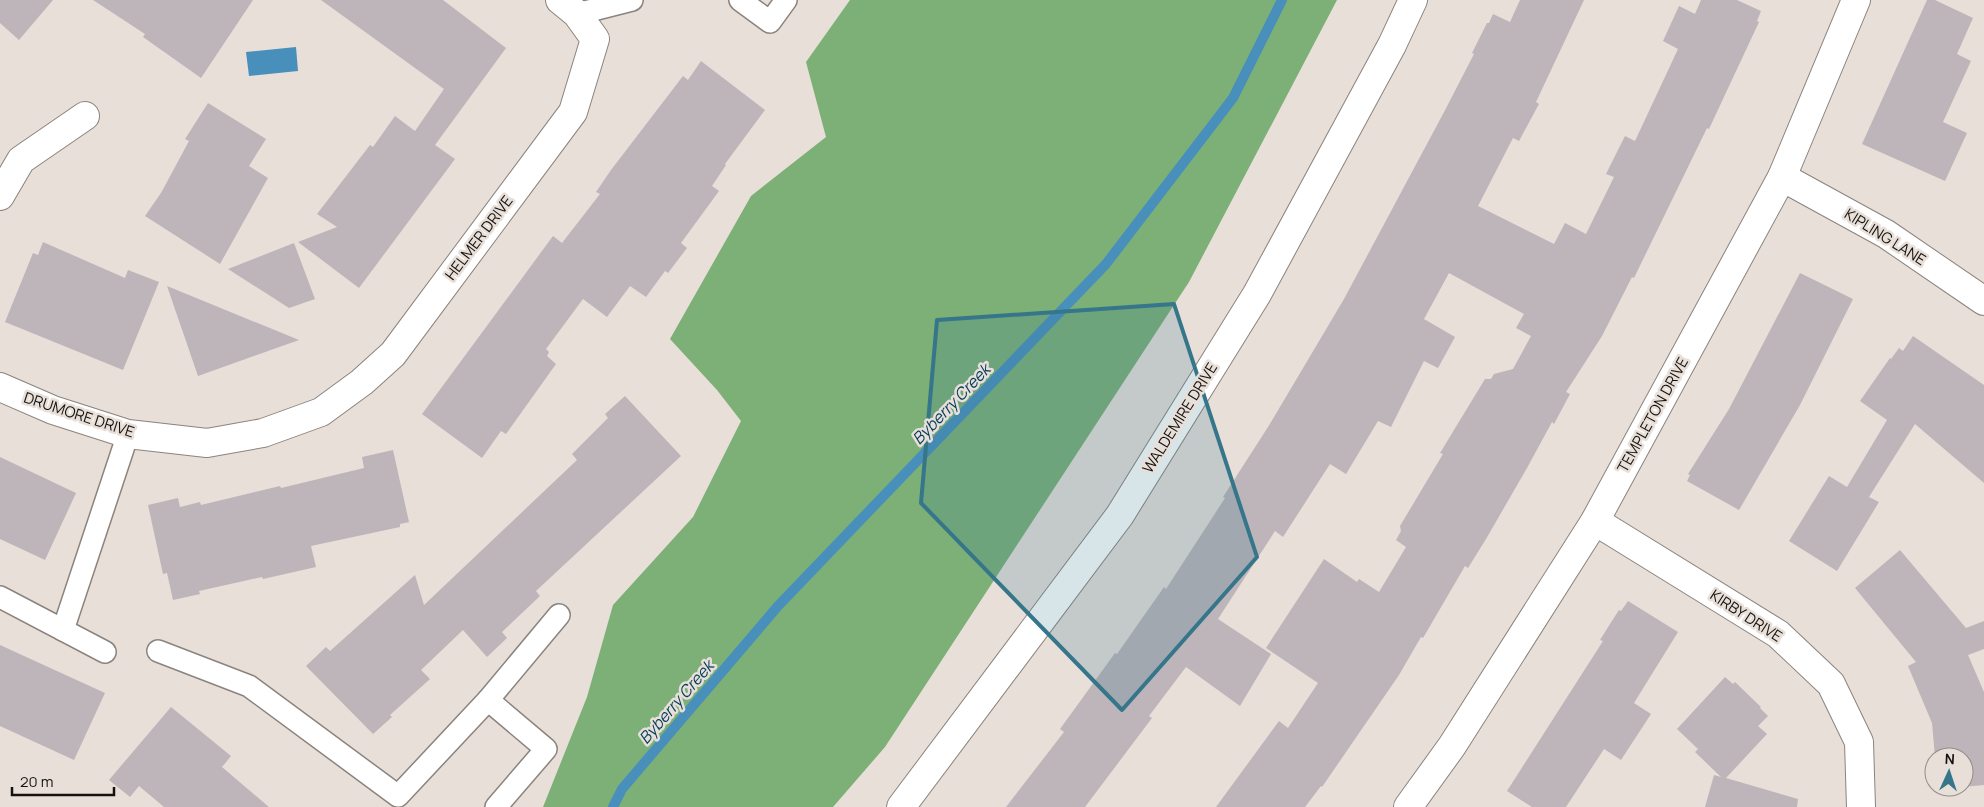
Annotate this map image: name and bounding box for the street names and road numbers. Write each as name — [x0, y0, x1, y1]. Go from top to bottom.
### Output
street label: HELMER DRIVE — [440, 191, 517, 284]
street label: KIPLING LANE — [1840, 203, 1930, 270]
street label: TEMPLETON DRIVE — [1612, 353, 1693, 476]
street label: WALDEMIRE DRIVE — [1137, 359, 1222, 477]
street label: DRUMORE DRIVE — [21, 387, 137, 442]
street label: KIRBY DRIVE — [1706, 584, 1786, 647]

